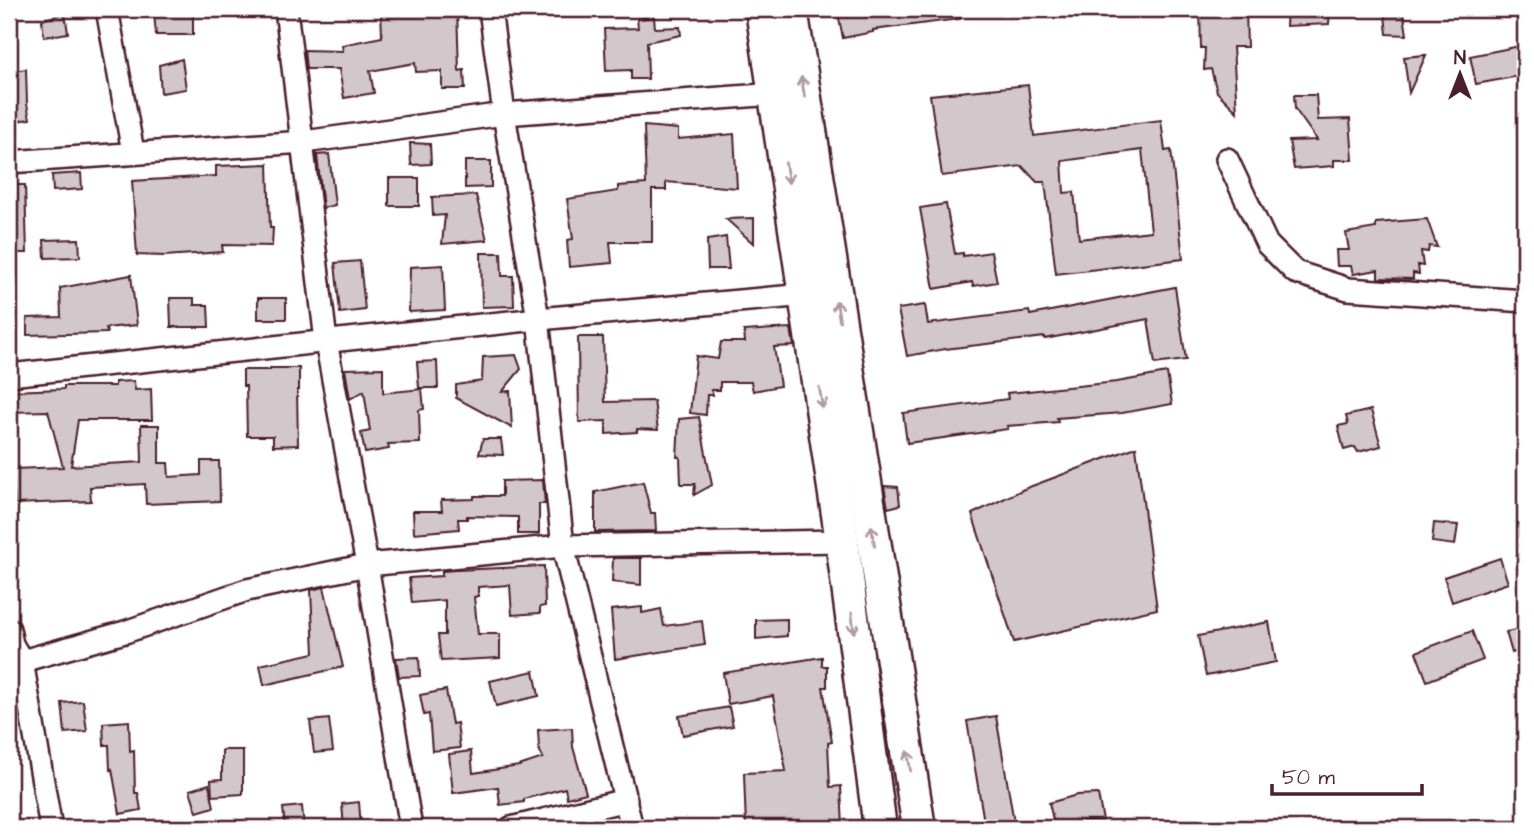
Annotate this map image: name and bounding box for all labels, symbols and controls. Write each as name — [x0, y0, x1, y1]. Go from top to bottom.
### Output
north arrow — [1426, 38, 1496, 108]
text: N — [1454, 45, 1466, 72]
one-way arrow — [796, 76, 809, 98]
one-way arrow — [781, 161, 794, 184]
one-way arrow — [831, 300, 844, 323]
one-way arrow — [815, 386, 828, 409]
one-way arrow — [867, 525, 880, 548]
one-way arrow — [847, 611, 860, 634]
one-way arrow — [902, 750, 915, 773]
scale bar — [1272, 753, 1422, 797]
text: 50 m — [1282, 763, 1336, 792]

